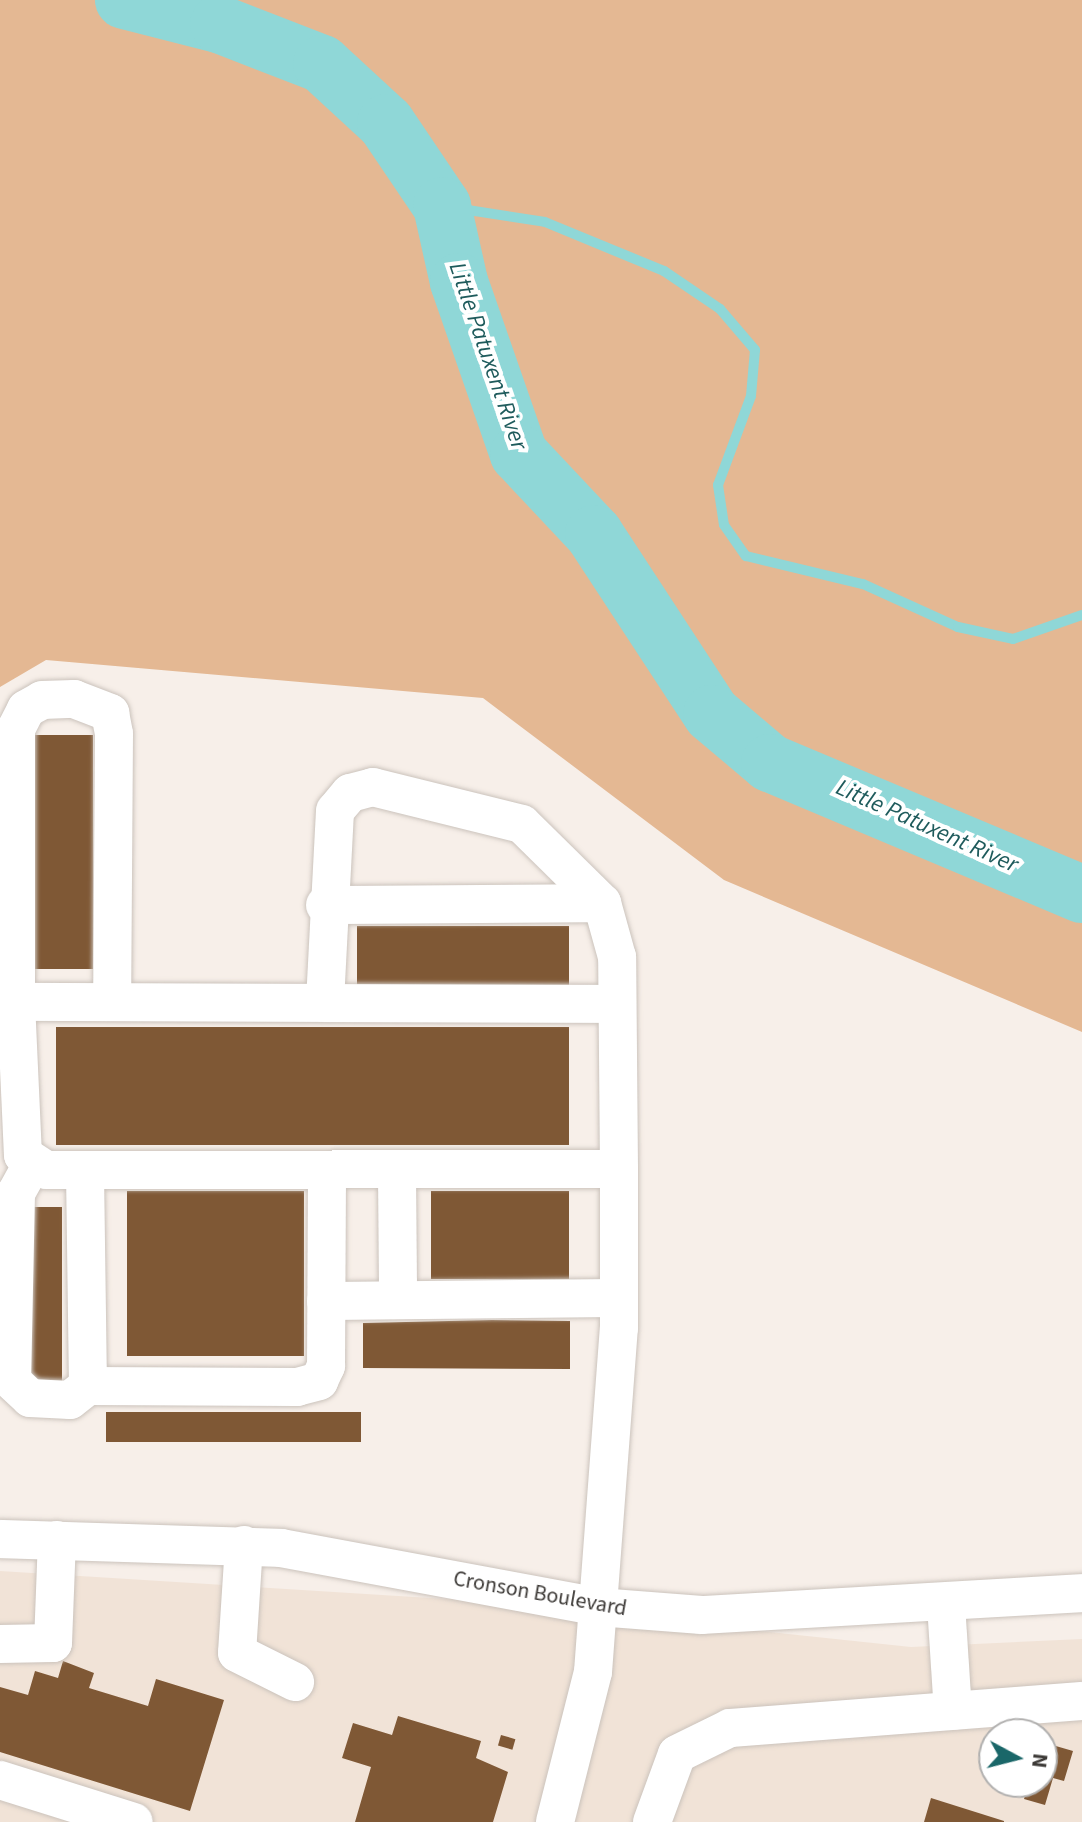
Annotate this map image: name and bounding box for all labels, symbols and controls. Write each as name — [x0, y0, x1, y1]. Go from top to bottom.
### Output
water label: Little Patuxent River — [442, 259, 534, 453]
water label: Little Patuxent River — [831, 773, 1023, 879]
street label: Cronson Boulevard — [451, 1566, 629, 1622]
north arrow — [978, 1718, 1058, 1798]
text: N — [1023, 1751, 1057, 1770]

